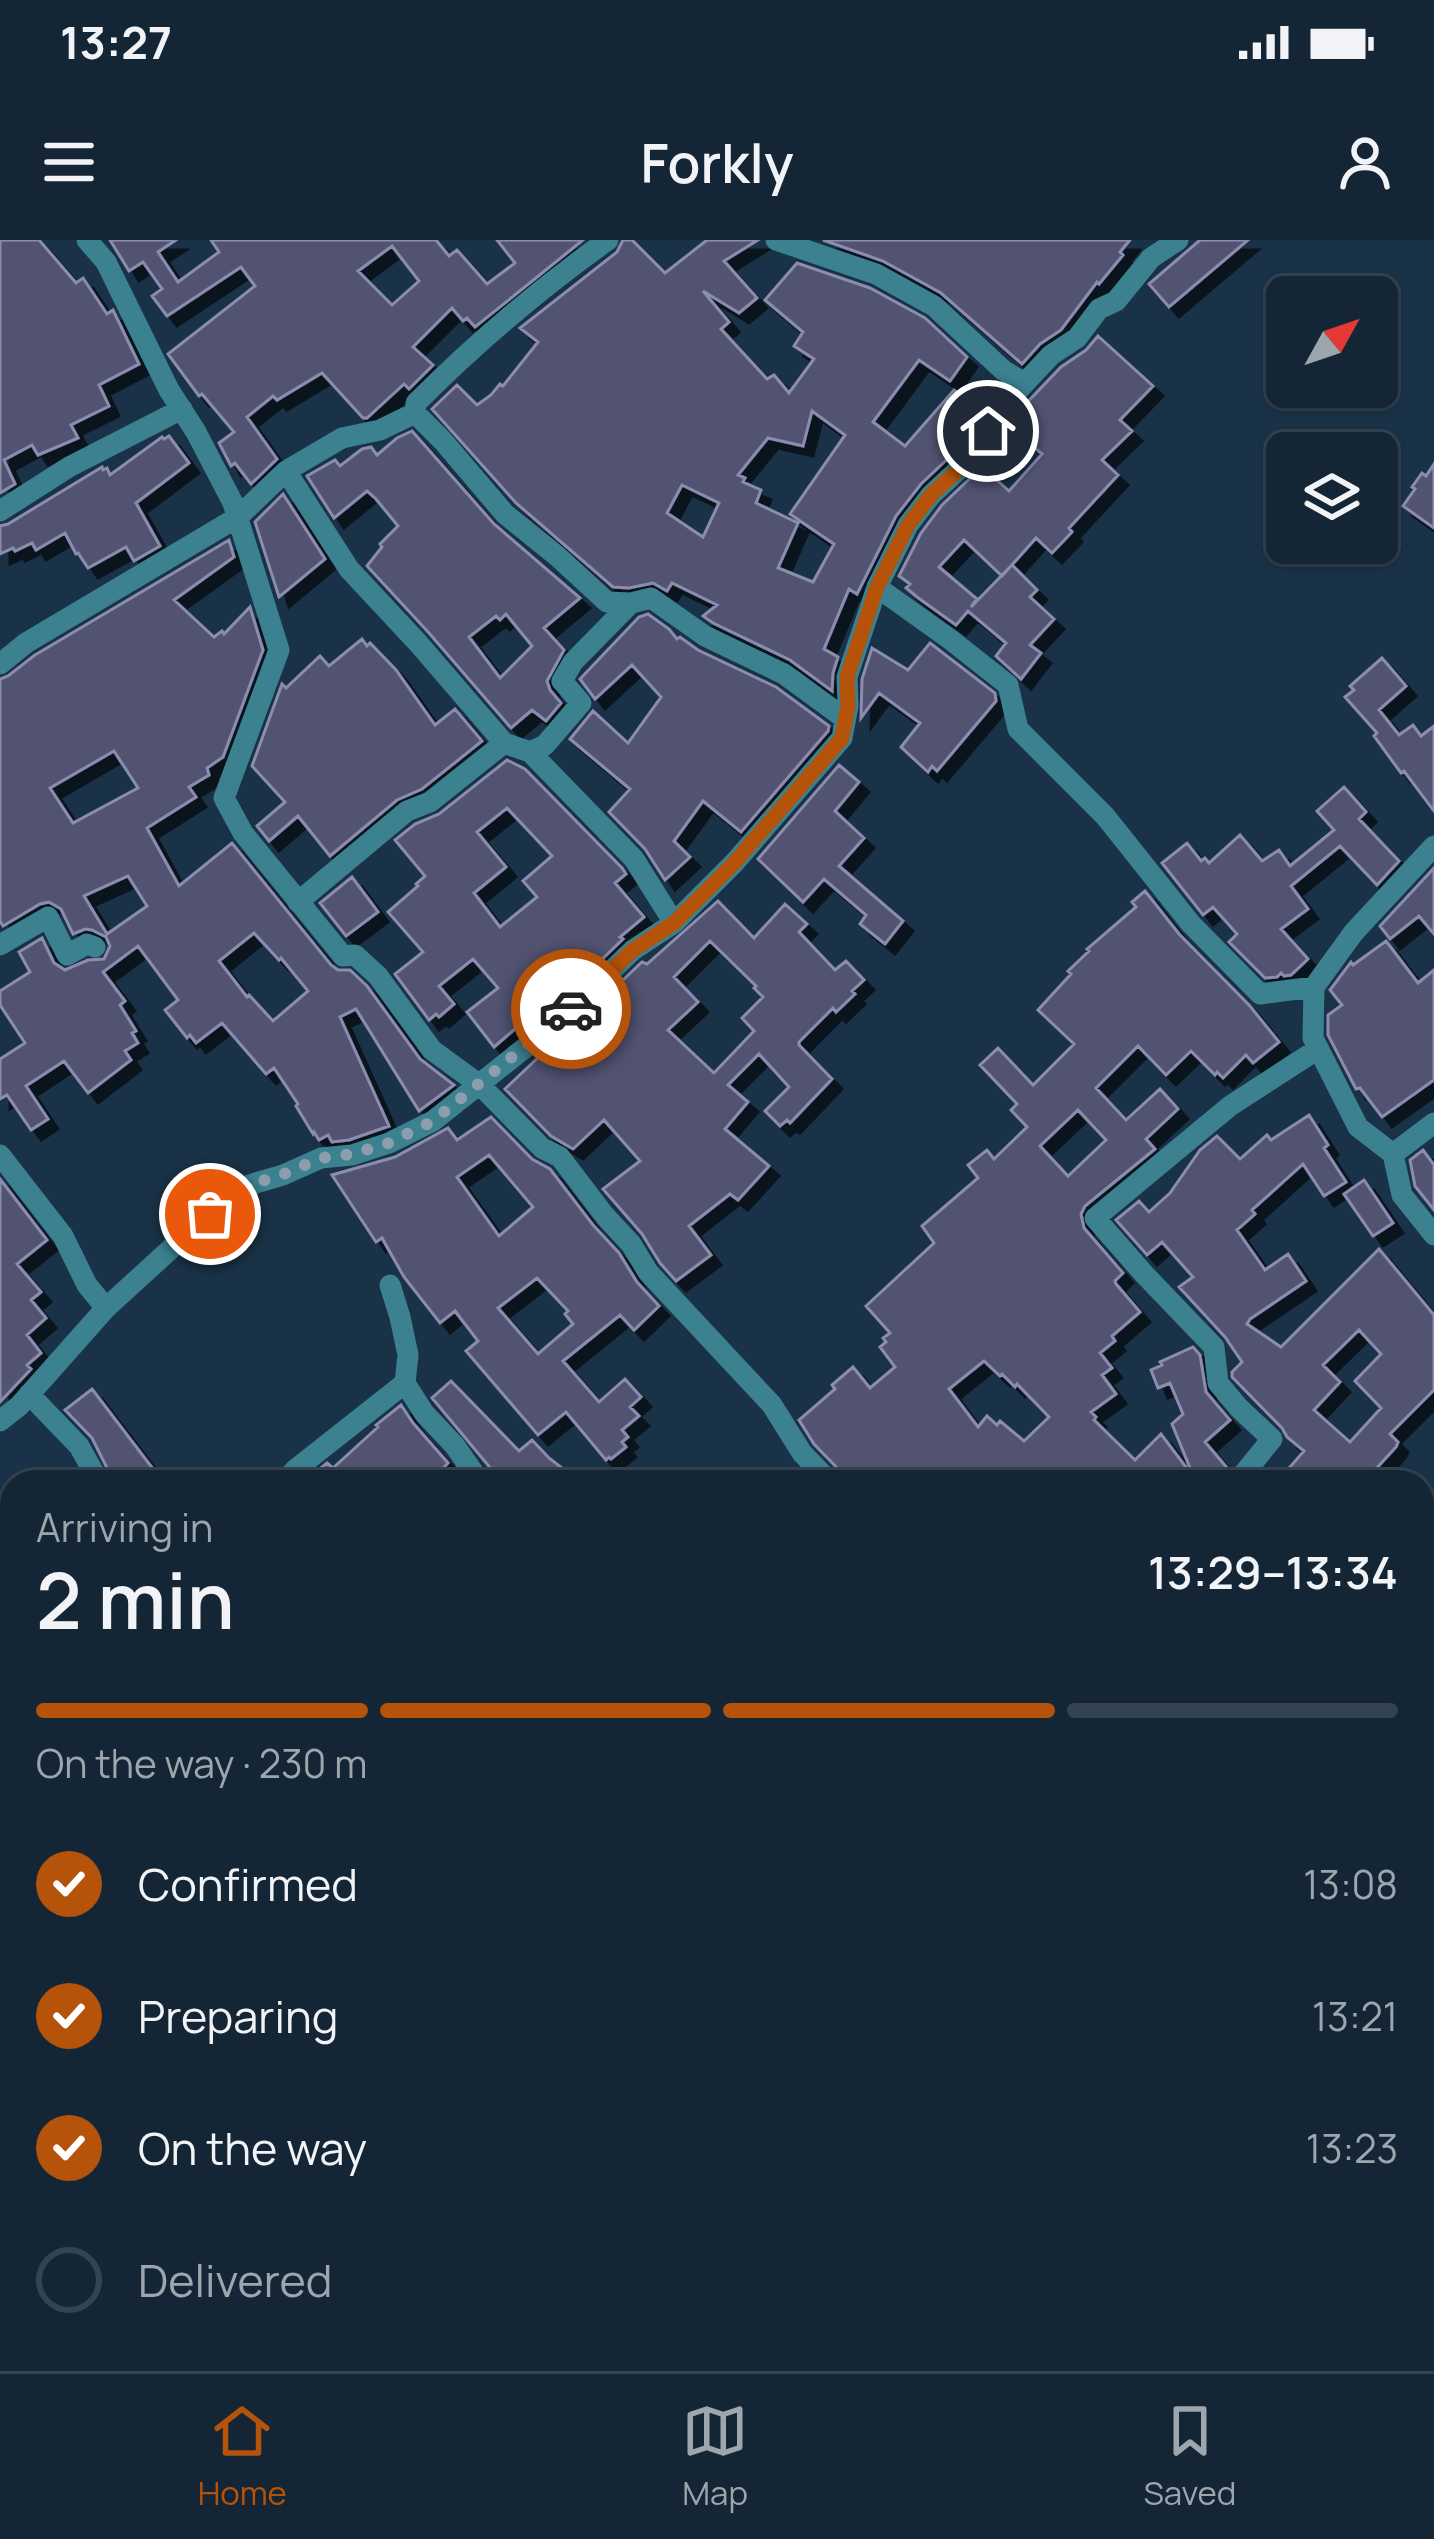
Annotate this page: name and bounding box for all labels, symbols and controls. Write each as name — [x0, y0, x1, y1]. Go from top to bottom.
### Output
text: 13:27 — [60, 11, 172, 73]
text: Forkly — [640, 125, 794, 199]
icon: menu — [36, 129, 102, 195]
icon: person — [1332, 129, 1398, 195]
north arrow — [1266, 276, 1398, 408]
map controls — [1266, 276, 1398, 564]
pin — [937, 380, 1039, 482]
icon: home — [955, 398, 1021, 464]
button: layers — [1266, 432, 1398, 564]
courier — [511, 949, 631, 1069]
icon: car — [538, 976, 604, 1042]
pin — [159, 1163, 261, 1265]
icon: bag — [177, 1181, 243, 1247]
text: Arriving in — [36, 1500, 213, 1554]
text: 13:29–13:34 — [1148, 1541, 1398, 1603]
text: 2 min — [36, 1546, 235, 1652]
text: On the way · 230 m — [36, 1736, 367, 1790]
icon: check — [36, 1851, 102, 1917]
text: Confirmed — [138, 1853, 358, 1915]
text: 13:08 — [1303, 1857, 1398, 1911]
icon: check — [36, 1983, 102, 2049]
text: Preparing — [138, 1985, 338, 2047]
text: 13:21 — [1312, 1989, 1398, 2043]
icon: check — [36, 2115, 102, 2181]
text: On the way — [138, 2117, 367, 2179]
text: 13:23 — [1306, 2121, 1398, 2175]
text: Delivered — [138, 2249, 333, 2311]
tab: Home — [198, 2398, 287, 2515]
tab: Map — [682, 2398, 748, 2515]
tab: Saved — [1143, 2398, 1236, 2515]

